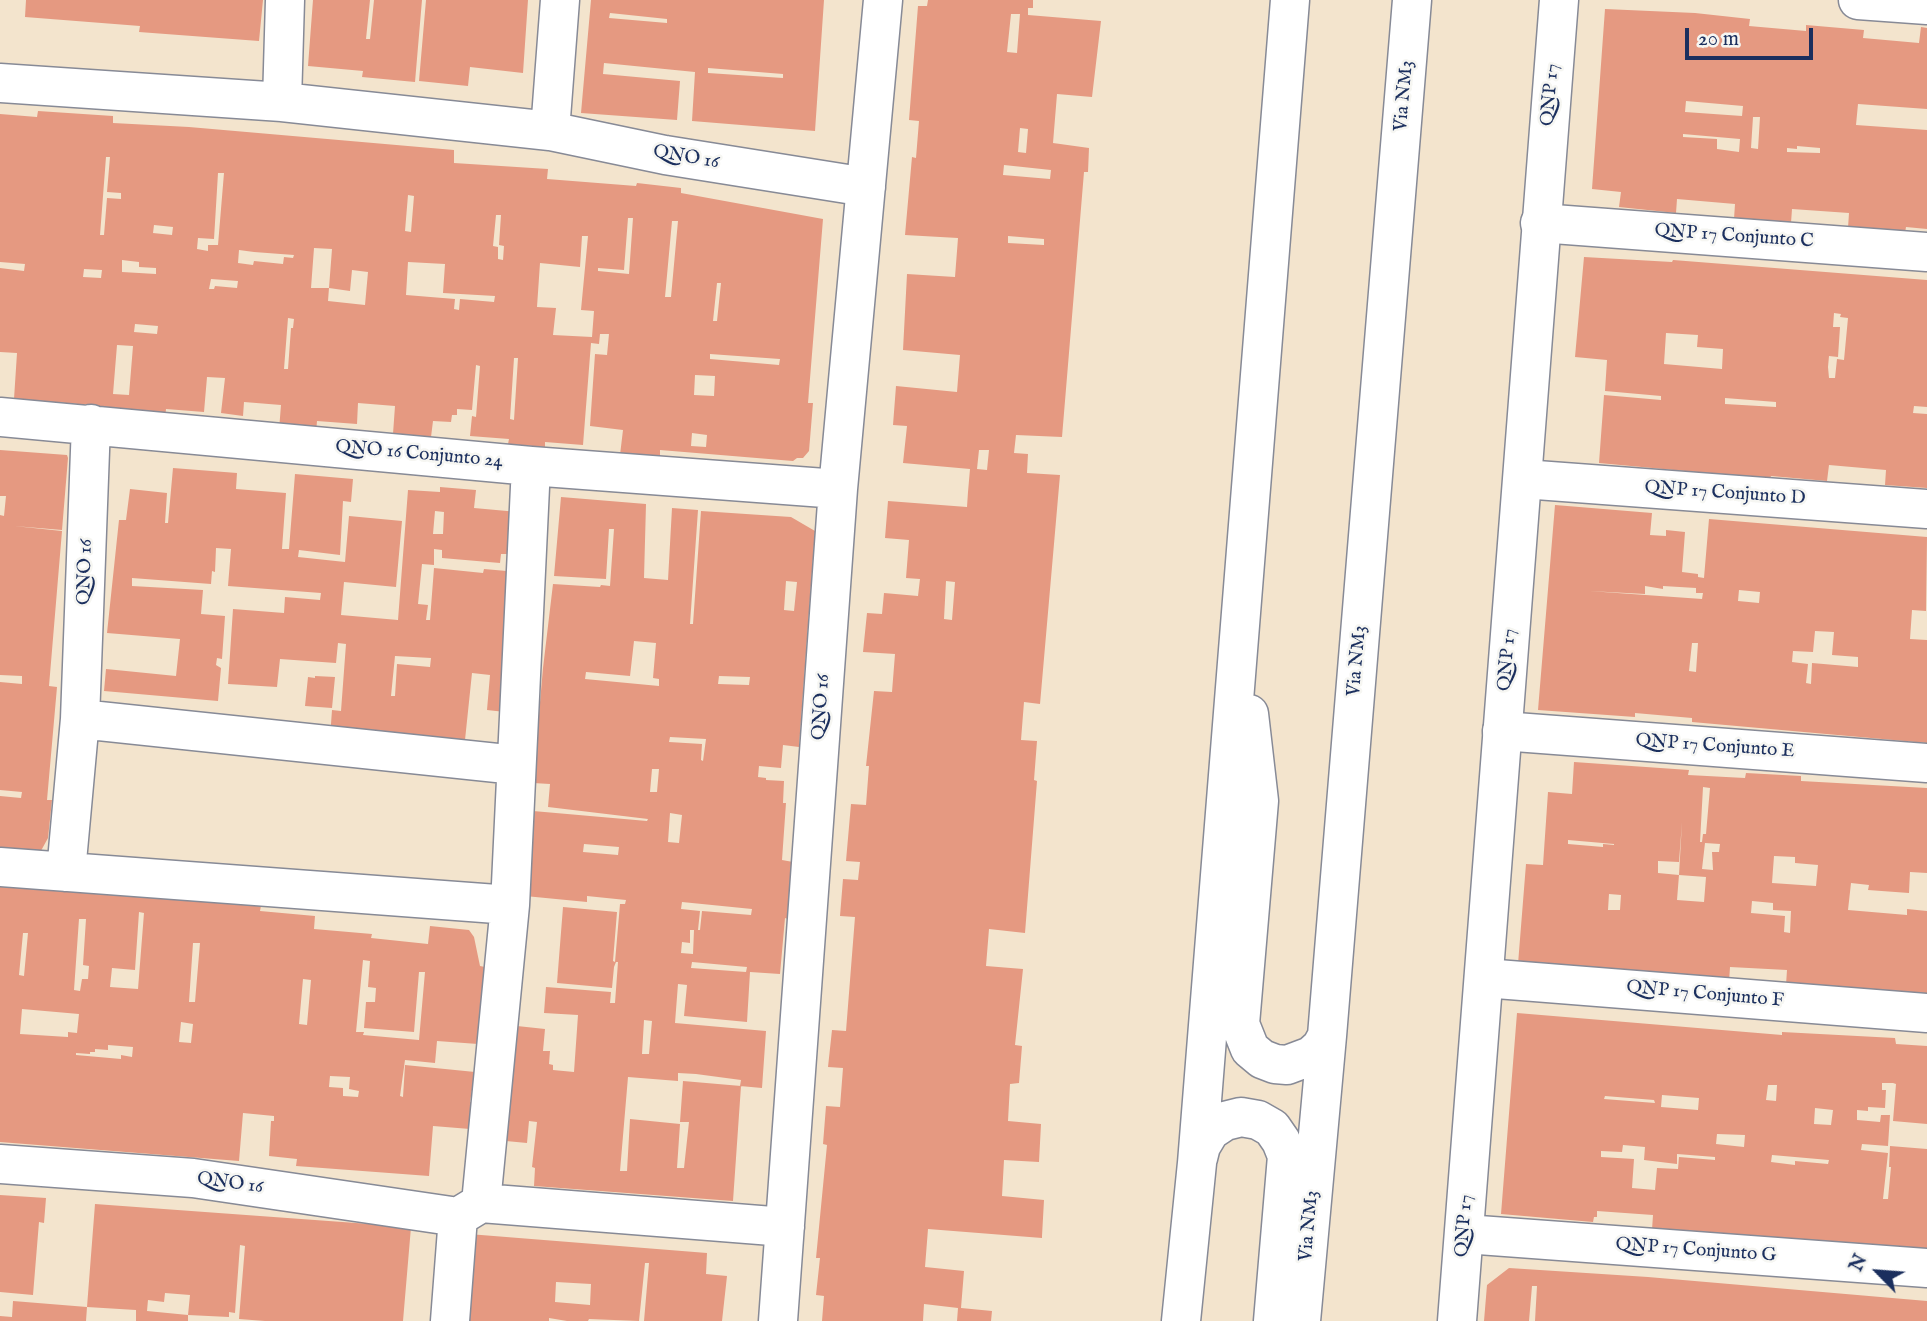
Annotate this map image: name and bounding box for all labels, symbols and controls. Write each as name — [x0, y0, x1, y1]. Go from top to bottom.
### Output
scale bar — [1689, 14, 1817, 58]
text: 20 m — [1698, 26, 1739, 53]
street label: Via NM3 — [1391, 60, 1419, 132]
street label: QNP 17 — [1537, 63, 1565, 127]
street label: QNO 16 — [651, 141, 721, 175]
street label: QNP 17 Conjunto C — [1654, 220, 1814, 254]
street label: QNO 16 Conjunto 24 — [334, 436, 504, 474]
street label: QNP 17 Conjunto D — [1644, 477, 1806, 511]
street label: QNO 16 — [73, 538, 99, 606]
street label: Via NM3 — [1344, 625, 1372, 697]
street label: QNP 17 — [1494, 628, 1522, 692]
street label: QNO 16 — [808, 673, 836, 741]
street label: QNP 17 Conjunto E — [1635, 730, 1795, 764]
street label: QNP 17 Conjunto F — [1625, 977, 1785, 1013]
street label: QNO 16 — [196, 1168, 264, 1200]
street label: Via NM3 — [1296, 1190, 1324, 1262]
street label: QNP 17 — [1451, 1194, 1479, 1258]
street label: QNP 17 Conjunto G — [1615, 1234, 1777, 1268]
north arrow — [1843, 1237, 1913, 1307]
text: N — [1845, 1251, 1873, 1276]

